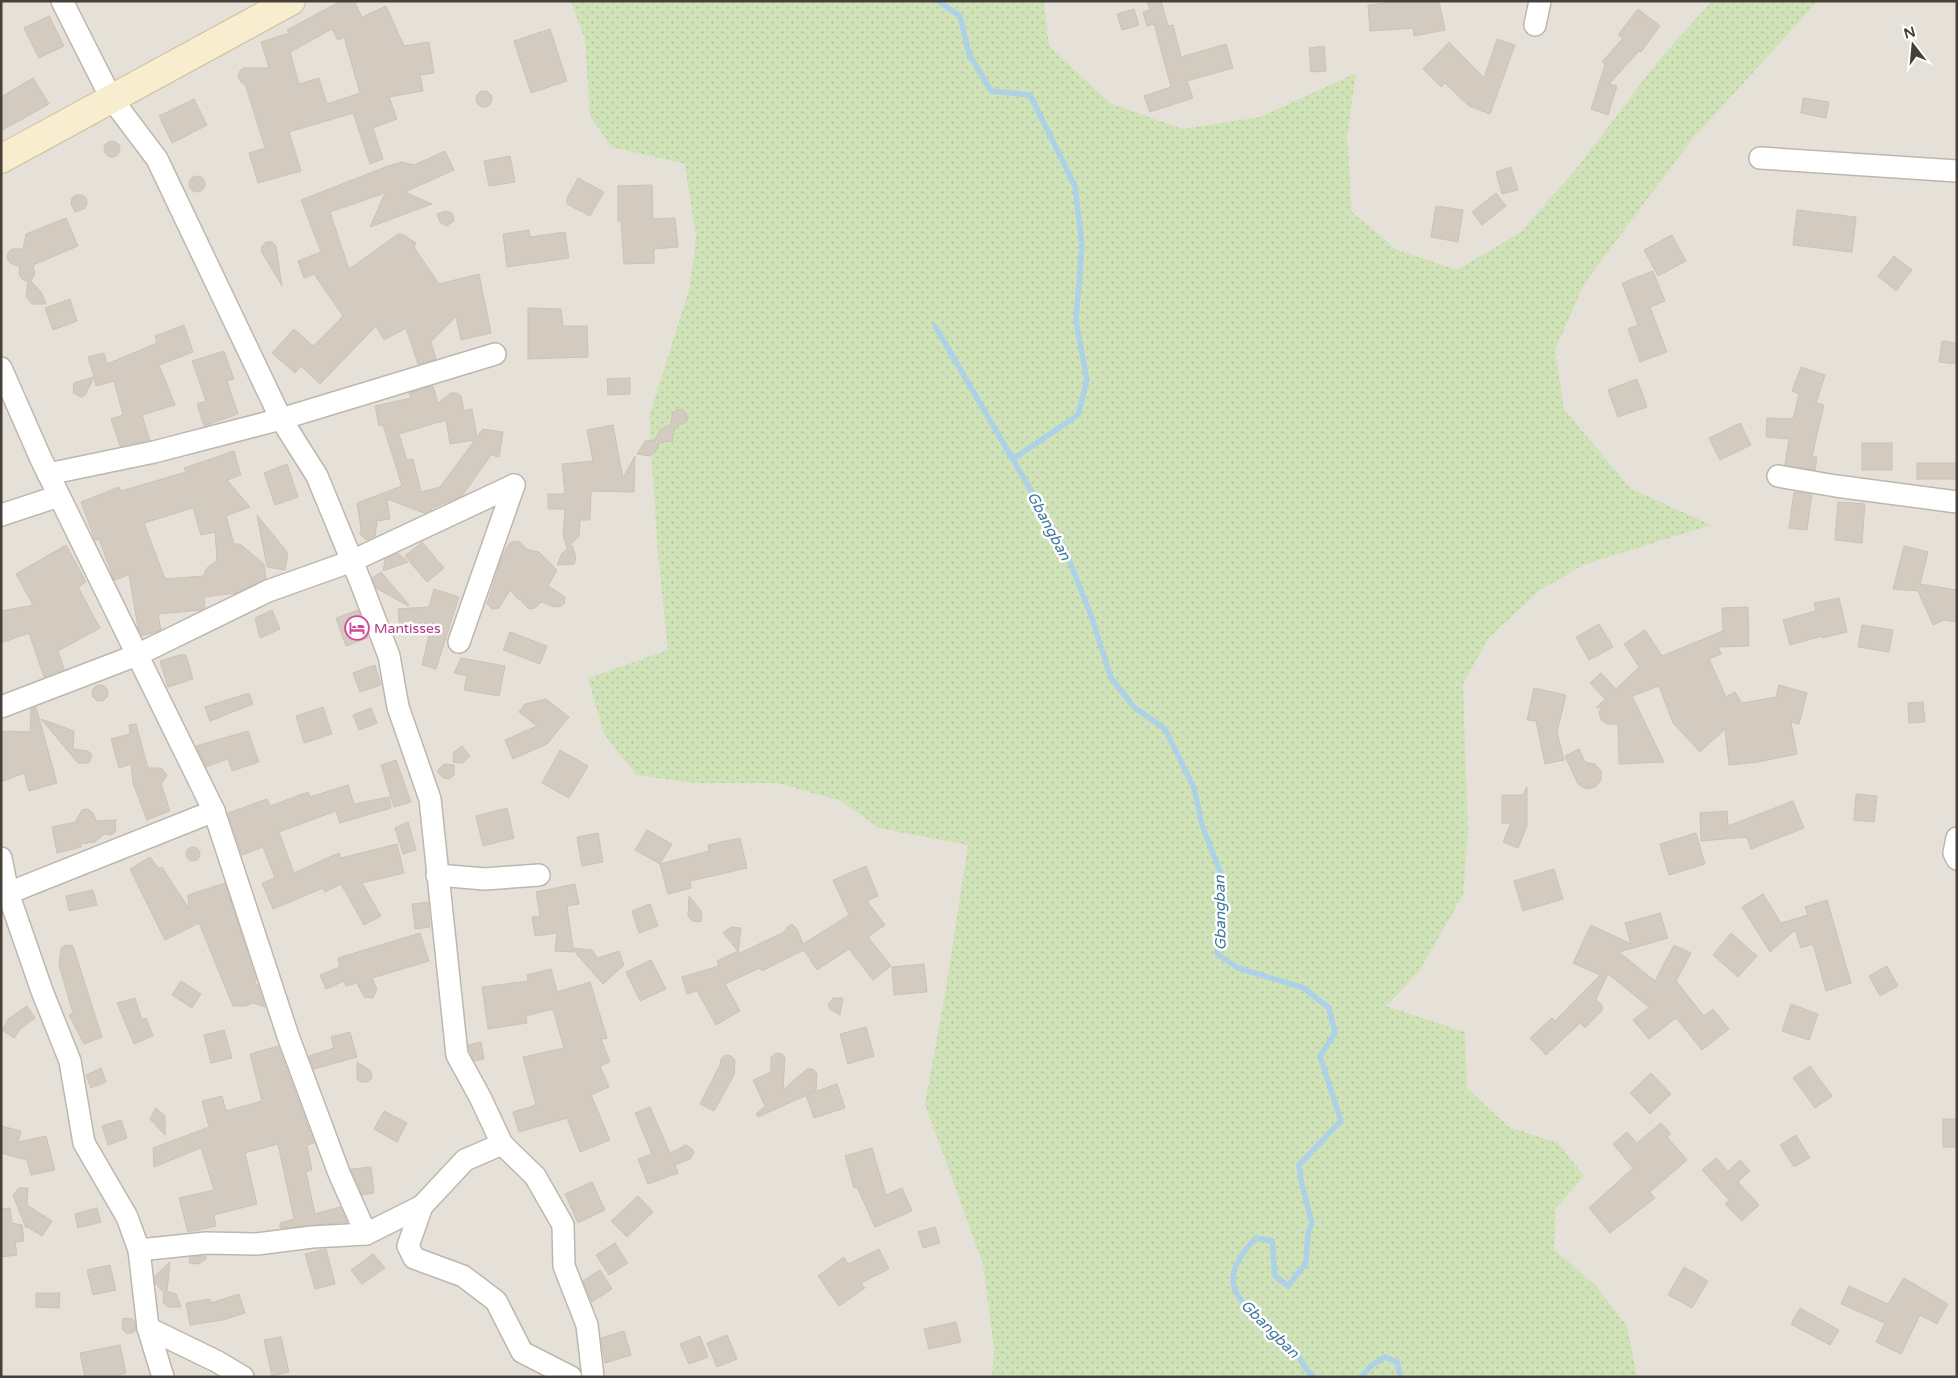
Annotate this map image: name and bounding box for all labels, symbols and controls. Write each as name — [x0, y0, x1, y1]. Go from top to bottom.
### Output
north arrow — [1888, 20, 1938, 70]
text: N — [1902, 23, 1917, 43]
water label: Gbangban — [1023, 489, 1075, 564]
hotel icon: Mantisses — [344, 615, 370, 641]
place label: Mantisses — [374, 620, 441, 637]
water label: Gbangban — [1210, 875, 1230, 951]
water label: Gbangban — [1237, 1296, 1303, 1362]

